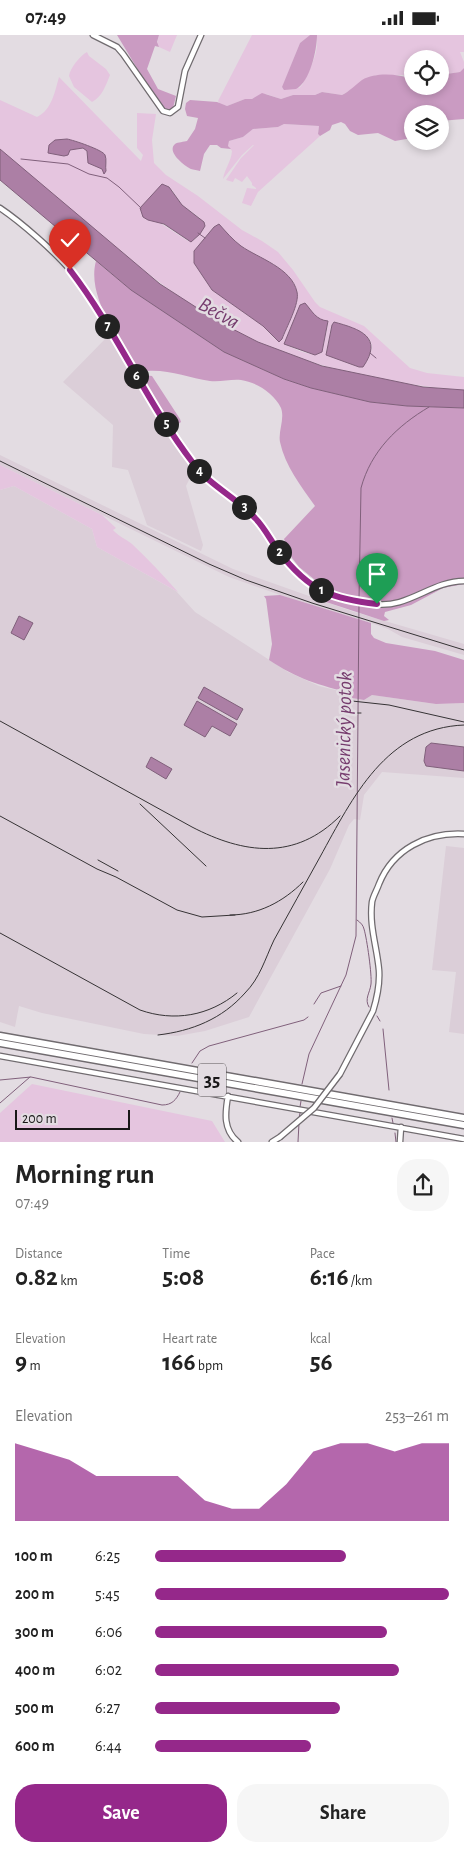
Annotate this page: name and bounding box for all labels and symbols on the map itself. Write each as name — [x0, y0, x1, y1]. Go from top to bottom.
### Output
pin — [49, 219, 91, 270]
water label: Bečva — [195, 293, 243, 333]
pin: 7 — [94, 313, 120, 339]
pin: 6 — [124, 363, 148, 389]
pin: 5 — [154, 411, 178, 437]
pin: 4 — [186, 459, 212, 483]
pin: 3 — [232, 495, 256, 519]
pin: 2 — [266, 539, 292, 565]
pin — [356, 553, 398, 604]
pin: 1 — [308, 577, 334, 603]
water label: Jasenický potok — [332, 671, 357, 788]
road number: 35 — [198, 1063, 226, 1097]
scale bar — [15, 1107, 130, 1130]

